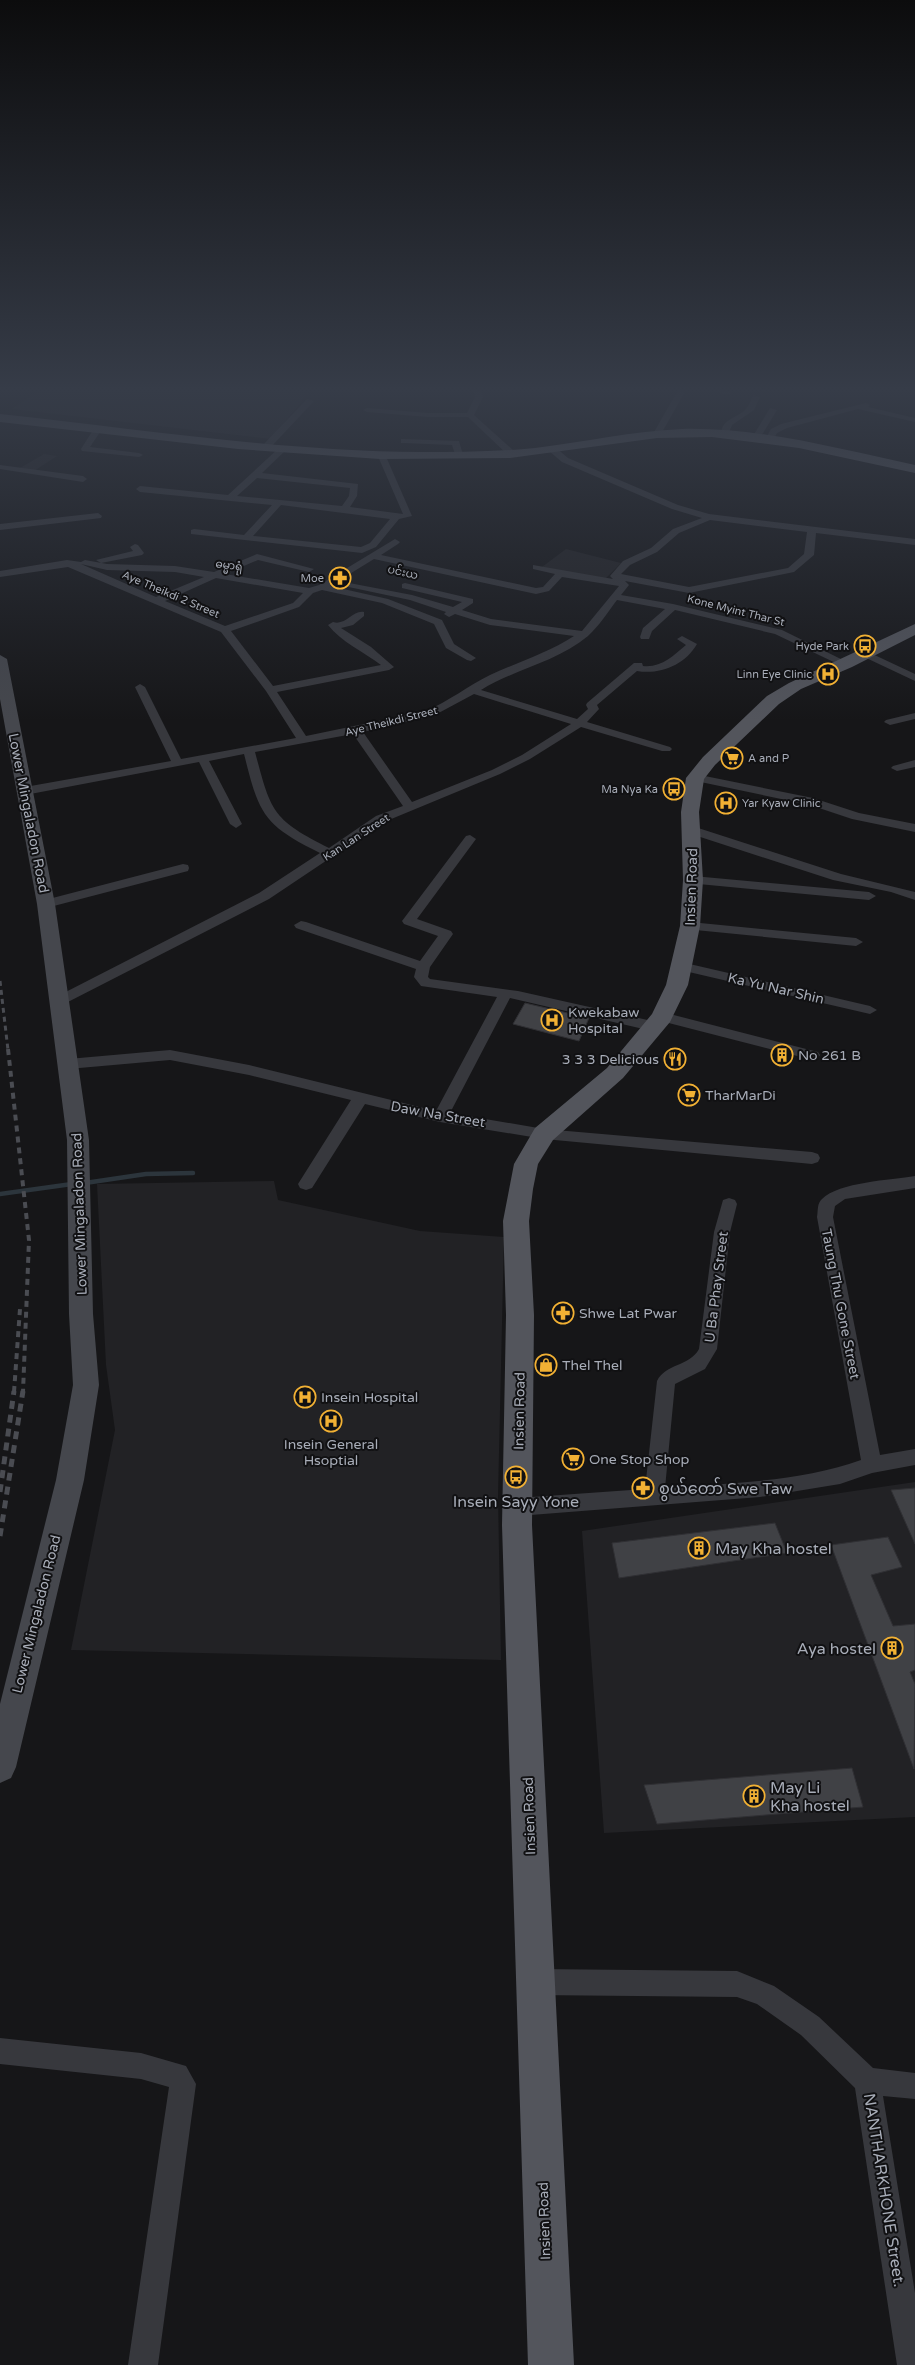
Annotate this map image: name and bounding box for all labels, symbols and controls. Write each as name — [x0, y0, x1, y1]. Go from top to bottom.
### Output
street label: ဓမ္မာရုံ — [214, 557, 243, 576]
street label: ပင်းယ — [386, 562, 420, 582]
pharmacy icon: Moe — [328, 566, 352, 590]
street label: Aye Theikdi 2 Street — [120, 568, 222, 621]
place label: Moe — [301, 572, 324, 585]
street label: Kone Myint Thar St — [686, 592, 786, 629]
bus stop icon: Hyde Park — [853, 634, 877, 658]
place label: Hyde Park — [795, 640, 849, 653]
hospital icon: Linn Eye Clinic — [816, 662, 840, 686]
place label: Linn Eye Clinic — [736, 668, 812, 681]
street label: Aye Theikdi Street — [344, 704, 439, 739]
street label: Lower Mingaladon Road — [5, 732, 52, 894]
supermarket icon: A and P — [720, 746, 744, 770]
place label: A and P — [748, 752, 789, 765]
bus stop icon: Ma Nya Ka — [662, 777, 686, 801]
place label: Ma Nya Ka — [601, 783, 658, 796]
hospital icon: Yar Kyaw Clinic — [714, 791, 738, 815]
place label: Yar Kyaw Clinic — [742, 797, 821, 810]
street label: Kan Lan Street — [321, 811, 392, 864]
street label: Insien Road — [682, 848, 701, 926]
street label: Ka Yu Nar Shin — [726, 969, 826, 1008]
place label: Kwekabaw Hospital — [568, 1004, 639, 1037]
hospital icon: Kwekabaw Hospital — [540, 1008, 564, 1032]
building icon: No 261 B — [770, 1043, 794, 1067]
restaurant icon: 3 3 3 Delicious — [663, 1047, 687, 1071]
place label: No 261 B — [798, 1047, 861, 1064]
place label: 3 3 3 Delicious — [562, 1051, 659, 1068]
supermarket icon: TharMarDi — [677, 1083, 701, 1107]
place label: TharMarDi — [705, 1087, 776, 1104]
street label: Daw Na Street — [389, 1098, 487, 1131]
street label: Lower Mingaladon Road — [68, 1132, 91, 1296]
street label: Taung Thu Gone Street — [818, 1227, 864, 1381]
street label: U Ba Phay Street — [701, 1230, 732, 1344]
pharmacy icon: Shwe Lat Pwar — [551, 1301, 575, 1325]
place label: Shwe Lat Pwar — [579, 1305, 677, 1322]
shop icon: Thel Thel — [534, 1353, 558, 1377]
place label: Thel Thel — [562, 1357, 622, 1374]
street label: Insien Road — [510, 1372, 529, 1450]
hospital icon: Insein Hospital — [293, 1385, 317, 1409]
place label: Insein Hospital — [321, 1389, 418, 1406]
hospital icon: Insein General Hsoptial — [319, 1409, 343, 1433]
place label: Insein General Hsoptial — [284, 1436, 378, 1469]
supermarket icon: One Stop Shop — [561, 1447, 585, 1471]
place label: One Stop Shop — [589, 1451, 689, 1468]
bus stop icon: Insein Sayy Yone — [504, 1465, 528, 1489]
pharmacy icon: စွယ်တော် Swe Taw — [631, 1476, 655, 1500]
place label: စွယ်တော် Swe Taw — [659, 1477, 793, 1502]
place label: Insein Sayy Yone — [453, 1492, 579, 1512]
street label: Lower Mingaladon Road — [9, 1533, 64, 1695]
building icon: May Kha hostel — [687, 1536, 711, 1560]
place label: May Kha hostel — [715, 1539, 832, 1559]
building icon: Aya hostel — [880, 1636, 904, 1660]
place label: Aya hostel — [797, 1639, 876, 1659]
street label: Insien Road — [520, 1777, 539, 1855]
place label: May Li Kha hostel — [770, 1778, 850, 1816]
building icon: May Li Kha hostel — [742, 1784, 766, 1808]
street label: NANTHARKHONE Street. — [859, 2092, 909, 2288]
street label: Insien Road — [535, 2182, 554, 2260]

